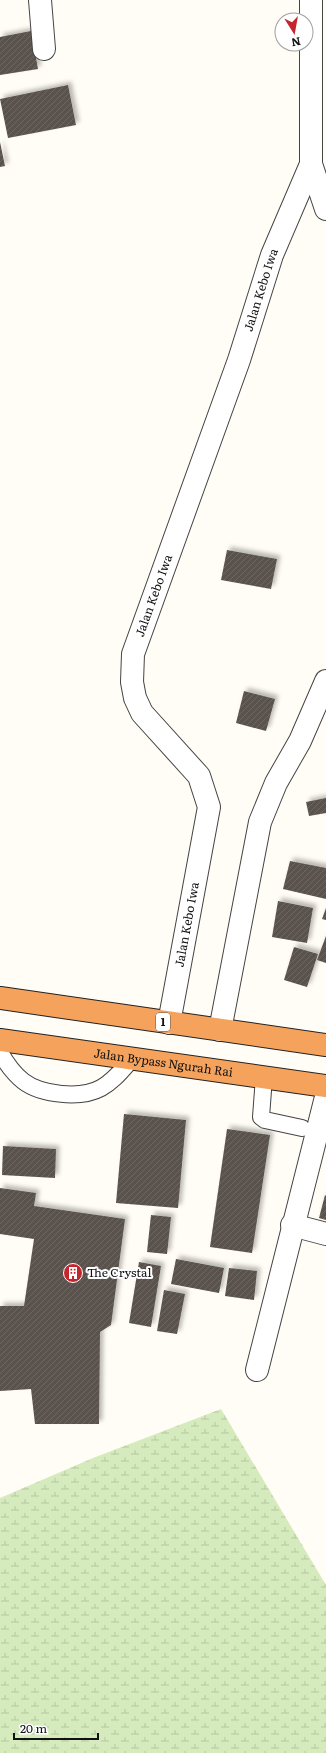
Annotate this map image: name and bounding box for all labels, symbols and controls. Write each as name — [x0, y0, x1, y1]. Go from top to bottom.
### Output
north arrow — [274, 12, 314, 52]
text: N — [290, 34, 302, 52]
street label: Jalan Kebo Iwa — [239, 245, 282, 333]
street label: Jalan Kebo Iwa — [130, 551, 176, 639]
street label: Jalan Kebo Iwa — [170, 880, 203, 969]
road number: 1 — [156, 1013, 170, 1031]
street label: Jalan Bypass Ngurah Rai — [93, 1043, 234, 1081]
building icon: The Crystal — [62, 1262, 84, 1284]
place label: The Crystal — [87, 1263, 152, 1281]
scale bar — [14, 1715, 98, 1741]
text: 20 m — [20, 1719, 47, 1737]

